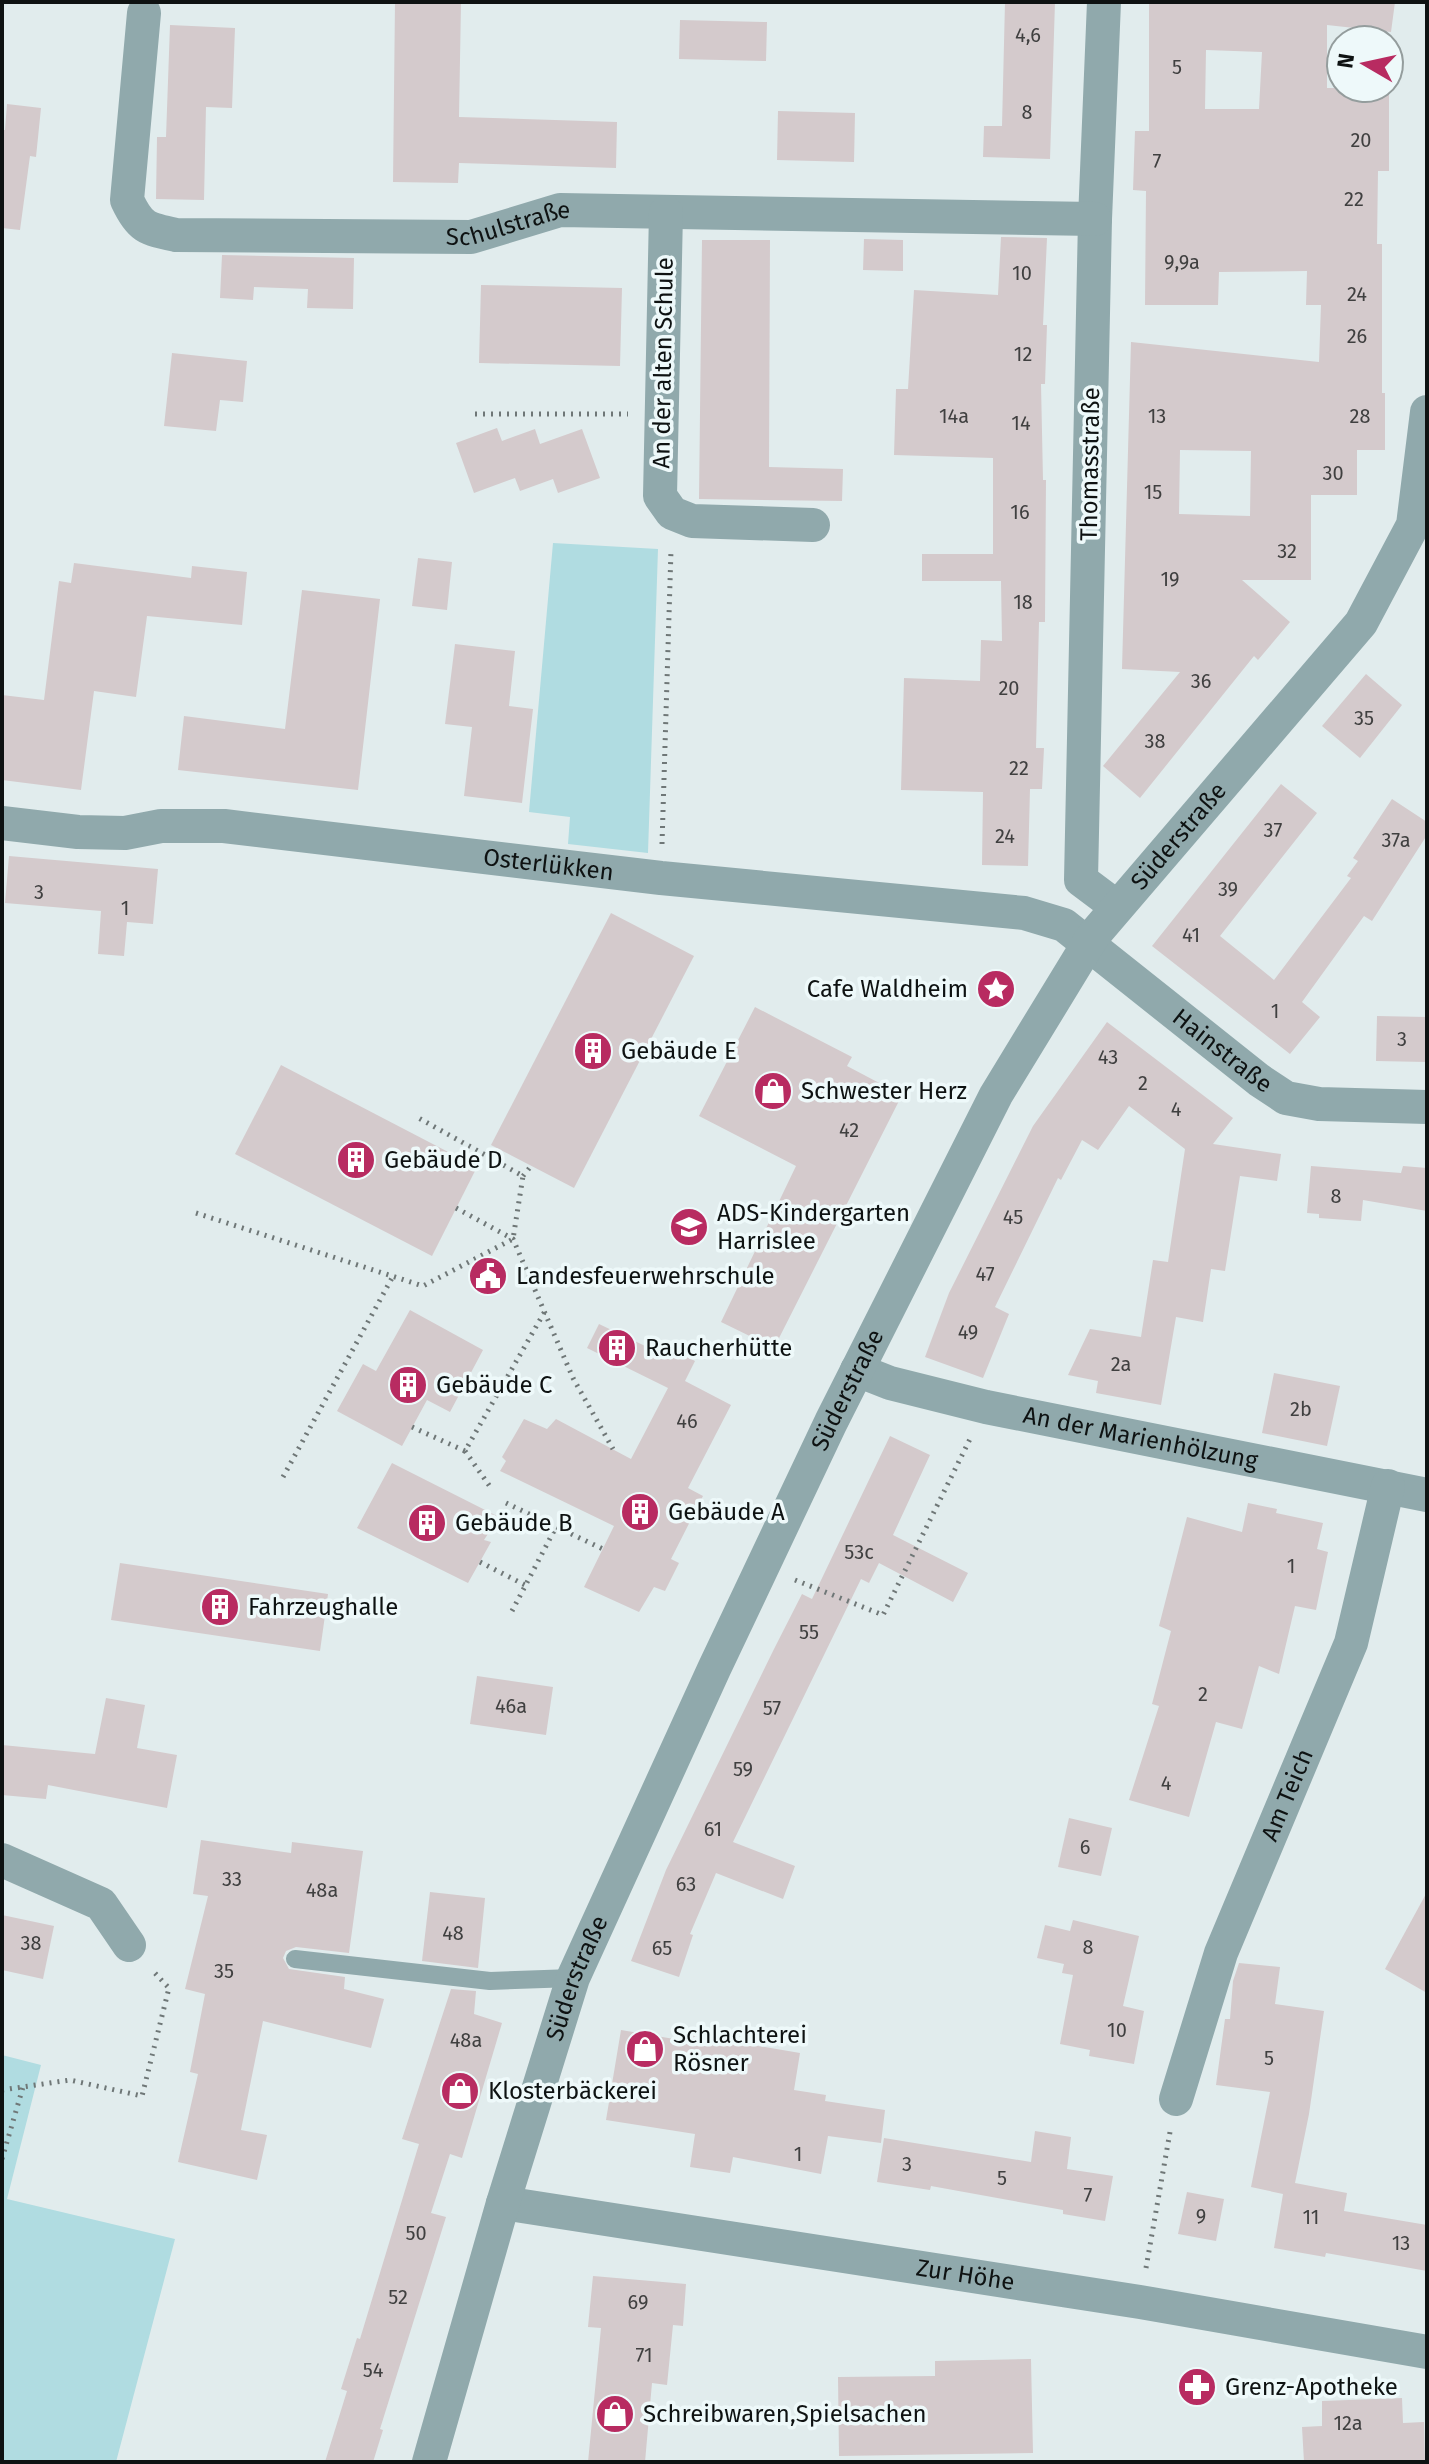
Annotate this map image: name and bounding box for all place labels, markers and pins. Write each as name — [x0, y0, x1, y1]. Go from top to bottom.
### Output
place icon: Cafe Waldheim — [975, 968, 1017, 1010]
place label: Cafe Waldheim — [807, 975, 968, 1003]
building icon: Gebäude E — [572, 1030, 614, 1072]
place label: Gebäude E — [621, 1037, 737, 1065]
shop icon: Schwester Herz — [752, 1070, 794, 1112]
place label: Schwester Herz — [801, 1077, 967, 1105]
building icon: Gebäude D — [335, 1139, 377, 1181]
place label: Gebäude D — [384, 1146, 503, 1174]
place label: ADS-Kindergarten Harrislee — [717, 1199, 910, 1255]
school or university icon: ADS-Kindergarten Harrislee — [668, 1206, 710, 1248]
public building icon: Landesfeuerwehrschule — [467, 1255, 509, 1297]
place label: Landesfeuerwehrschule — [516, 1262, 775, 1290]
building icon: Raucherhütte — [596, 1327, 638, 1369]
place label: Raucherhütte — [645, 1334, 792, 1362]
building icon: Gebäude C — [387, 1364, 429, 1406]
place label: Gebäude C — [436, 1371, 553, 1399]
building icon: Gebäude A — [619, 1491, 661, 1533]
place label: Gebäude A — [668, 1498, 785, 1526]
building icon: Gebäude B — [406, 1502, 448, 1544]
place label: Gebäude B — [455, 1509, 573, 1537]
building icon: Fahrzeughalle — [199, 1586, 241, 1628]
place label: Fahrzeughalle — [248, 1593, 398, 1621]
place label: Schlachterei Rösner — [673, 2021, 807, 2077]
shop icon: Schlachterei Rösner — [624, 2028, 666, 2070]
shop icon: Klosterbäckerei — [439, 2070, 481, 2112]
place label: Klosterbäckerei — [488, 2077, 657, 2105]
pharmacy icon: Grenz-Apotheke — [1176, 2366, 1218, 2408]
place label: Grenz-Apotheke — [1225, 2373, 1398, 2401]
shop icon: Schreibwaren,Spielsachen — [594, 2393, 636, 2435]
place label: Schreibwaren,Spielsachen — [643, 2400, 927, 2428]

